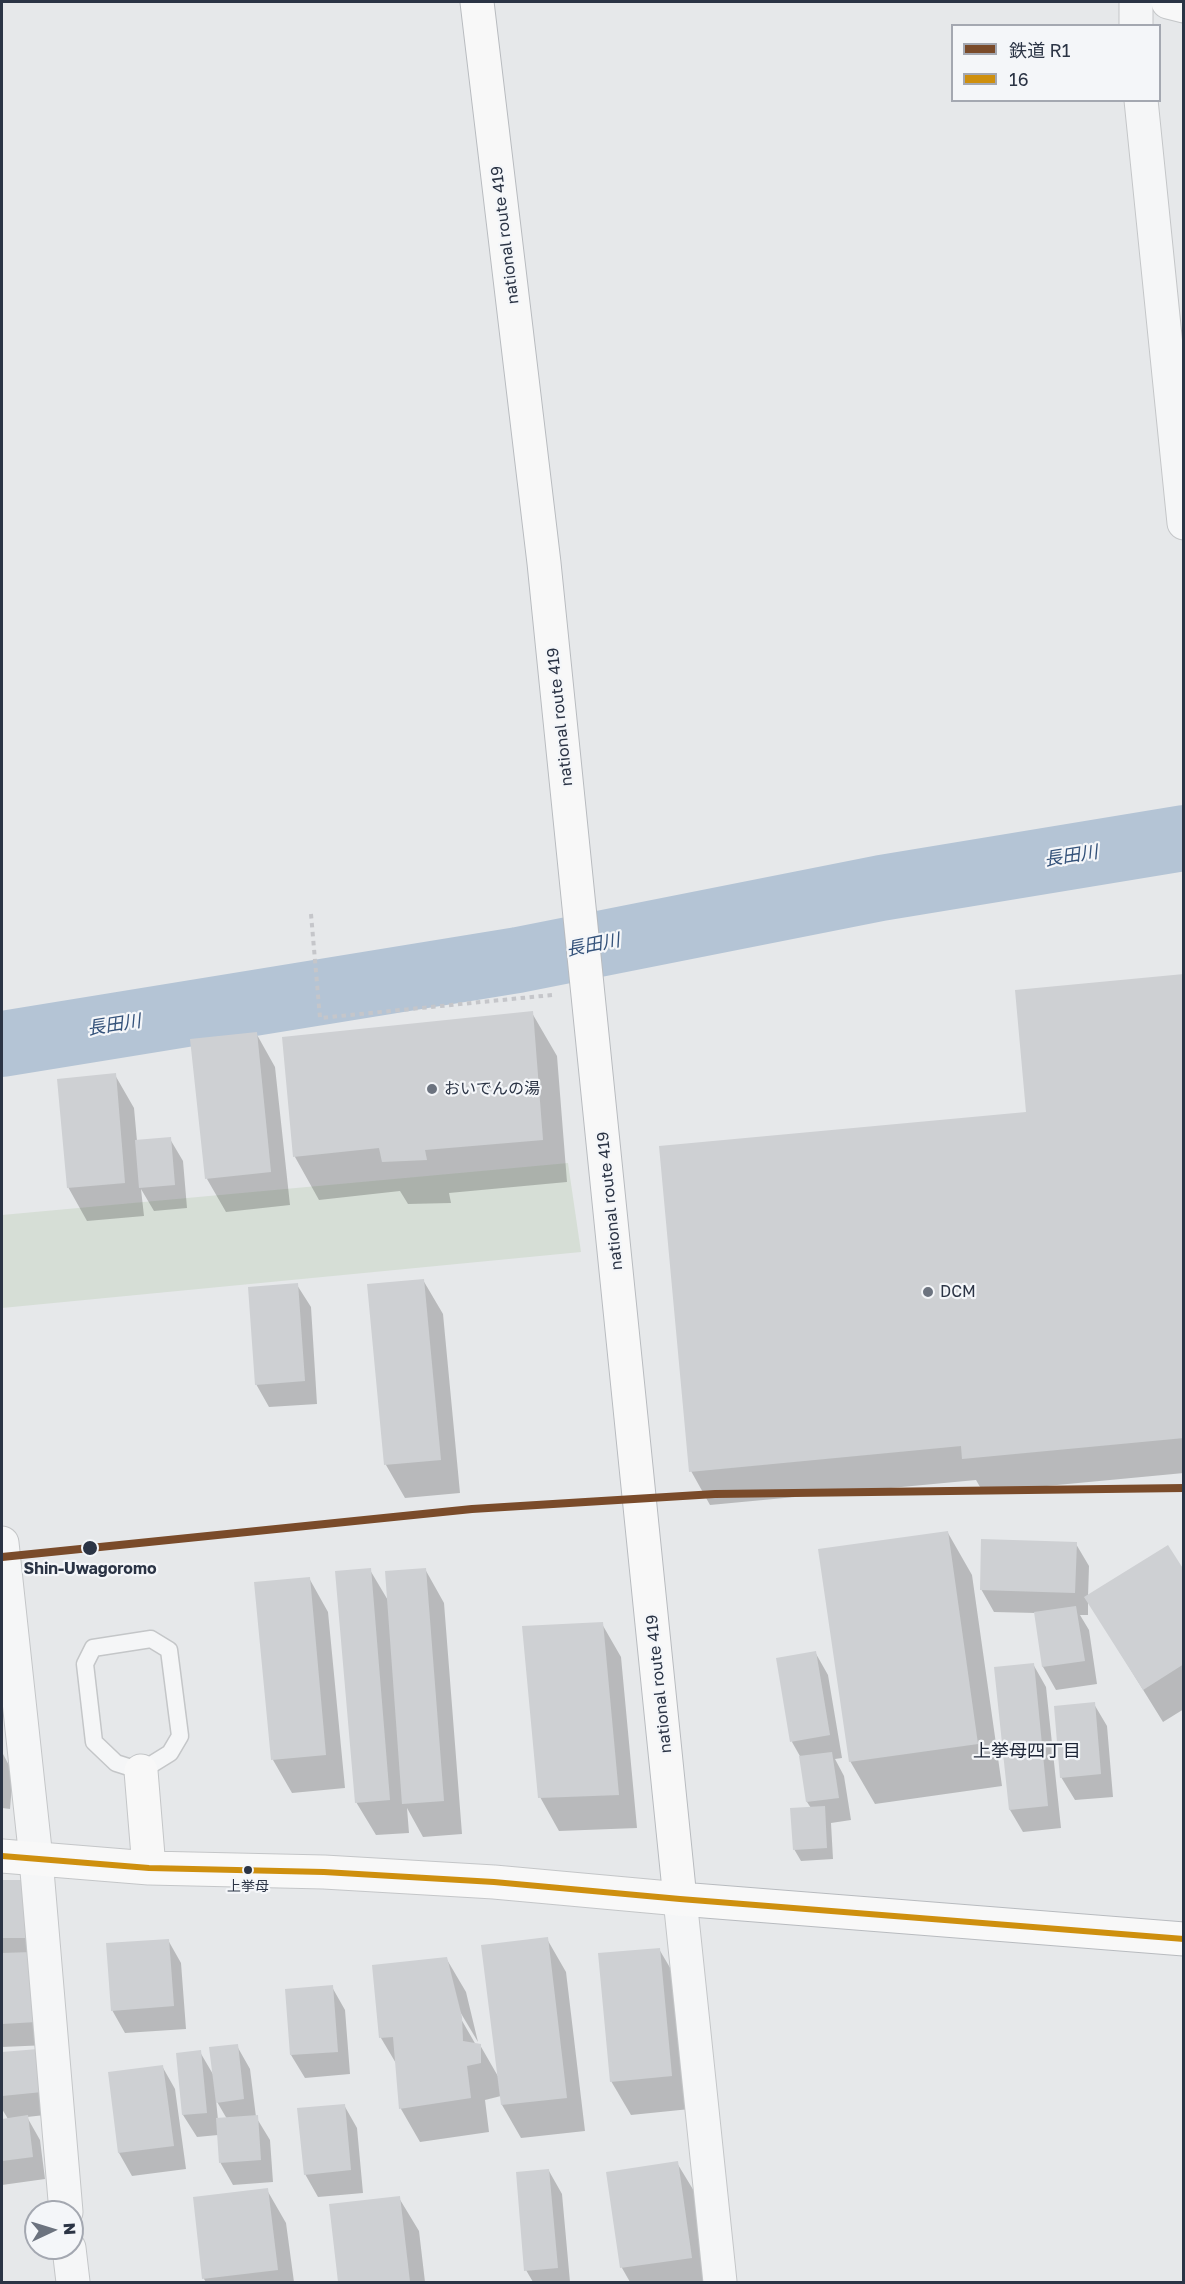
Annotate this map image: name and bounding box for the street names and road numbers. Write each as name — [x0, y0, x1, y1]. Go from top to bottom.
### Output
street label: national route 419 — [487, 165, 523, 305]
street label: national route 419 — [543, 647, 577, 787]
street label: national route 419 — [593, 1131, 627, 1271]
street label: national route 419 — [642, 1614, 676, 1754]

